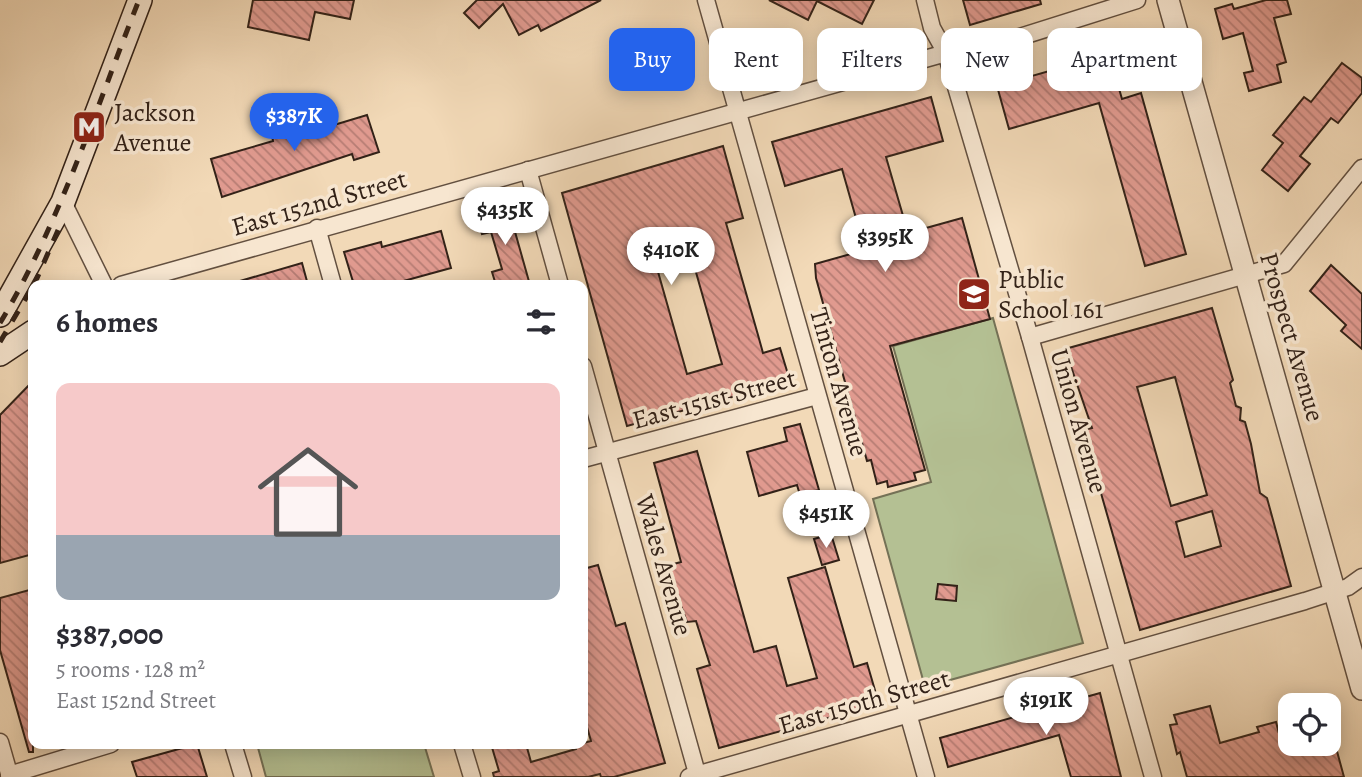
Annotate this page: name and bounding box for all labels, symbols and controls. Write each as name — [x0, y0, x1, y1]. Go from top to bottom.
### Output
chip: Buy — [609, 28, 695, 91]
chip: Rent — [709, 28, 803, 91]
chip: Filters — [817, 28, 927, 91]
chip: New — [941, 28, 1033, 91]
chip: Apartment — [1047, 28, 1202, 91]
pin: $387K — [245, 94, 343, 153]
place label: Jackson Avenue — [113, 95, 195, 160]
text: $387K — [266, 100, 322, 131]
metro station icon: Jackson Avenue — [70, 108, 108, 146]
street label: East 152nd Street — [227, 161, 411, 245]
pin: $435K — [456, 188, 554, 247]
text: $435K — [477, 194, 533, 225]
pin: $395K — [836, 215, 934, 274]
text: $395K — [857, 221, 913, 252]
pin: $410K — [622, 228, 720, 287]
text: $410K — [643, 234, 699, 265]
street label: Prospect Avenue — [1251, 248, 1333, 426]
place label: Public School 161 — [998, 262, 1103, 327]
school or university icon: Public School 161 — [955, 275, 993, 313]
text: 6 homes — [56, 302, 158, 342]
icon: filters — [522, 303, 560, 341]
street label: Tinton Avenue — [801, 303, 877, 461]
street label: Union Avenue — [1042, 345, 1116, 497]
street label: East 151st Street — [628, 360, 800, 438]
icon: home — [245, 429, 371, 555]
street label: Wales Avenue — [627, 489, 701, 640]
pin: $451K — [777, 490, 875, 550]
text: $451K — [799, 497, 853, 528]
text: $387,000 — [56, 614, 163, 654]
text: 5 rooms · 128 m² — [56, 654, 205, 685]
street label: East 150th Street — [774, 661, 954, 743]
pin: $191K — [997, 678, 1095, 737]
text: $191K — [1020, 684, 1072, 715]
text: East 152nd Street — [56, 685, 216, 716]
map controls — [1278, 693, 1341, 756]
button: locate — [1278, 693, 1341, 756]

